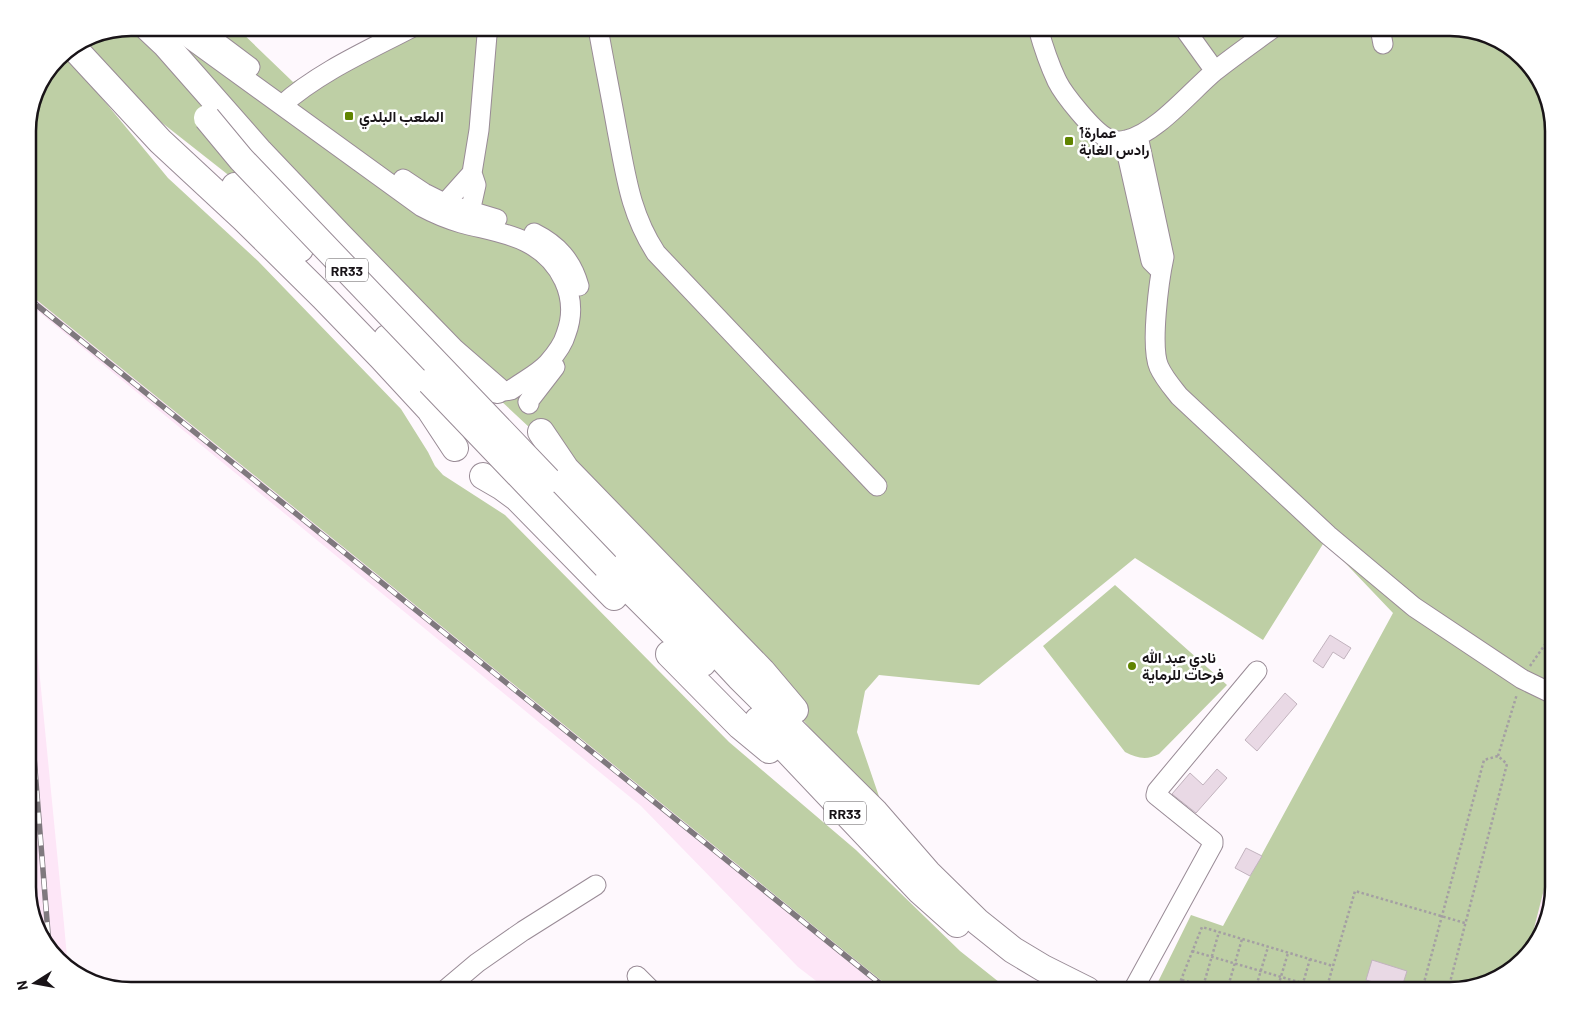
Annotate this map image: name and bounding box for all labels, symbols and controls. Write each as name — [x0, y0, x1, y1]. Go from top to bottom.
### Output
place label: الملعب البلدي — [359, 107, 444, 130]
marker: الملعب البلدي — [343, 110, 355, 122]
place label: 1عمارة رادس الغابة — [1079, 123, 1149, 159]
marker: 1عمارة رادس الغابة — [1063, 135, 1075, 147]
road number: RR33 — [326, 258, 368, 282]
place label: نادي عبد الله فرحات للرماية — [1142, 648, 1224, 684]
marker: نادي عبد الله فرحات للرماية — [1126, 660, 1138, 672]
road number: RR33 — [824, 801, 866, 824]
north arrow — [10, 958, 60, 1008]
text: N — [13, 979, 31, 992]

